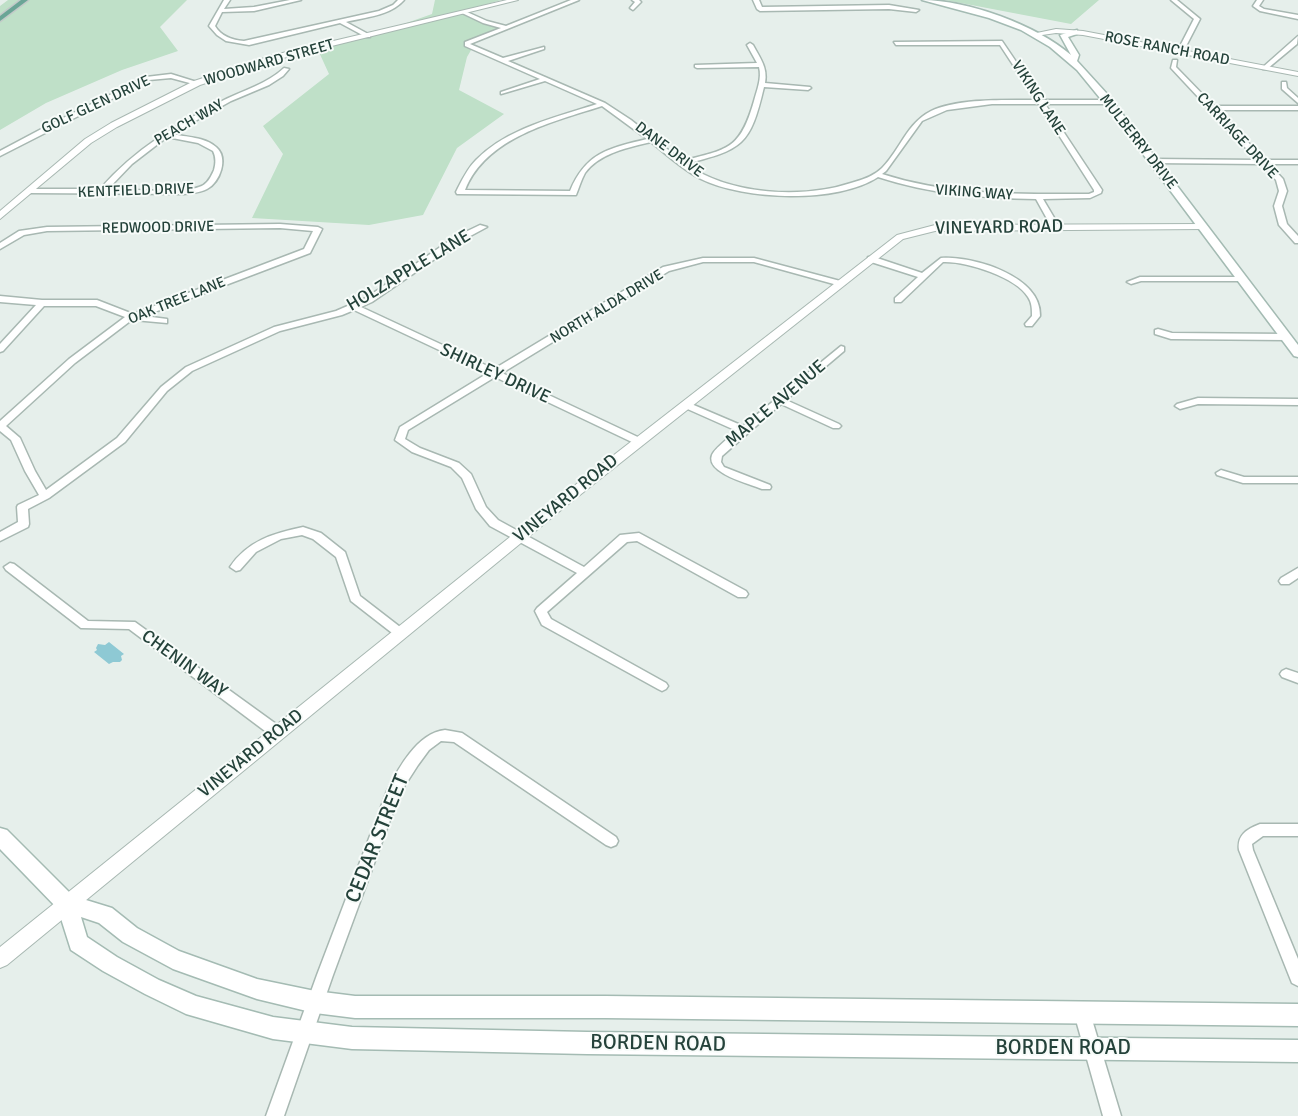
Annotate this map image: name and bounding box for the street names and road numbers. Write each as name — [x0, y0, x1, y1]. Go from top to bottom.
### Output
street label: ROSE RANCH ROAD — [1103, 28, 1231, 70]
street label: WOODWARD STREET — [202, 36, 336, 90]
street label: VIKING LANE — [1007, 57, 1069, 139]
street label: GOLF GLEN DRIVE — [39, 72, 153, 138]
street label: CARRIAGE DRIVE — [1192, 89, 1282, 183]
street label: MULBERRY DRIVE — [1095, 91, 1181, 193]
street label: PEACH WAY — [151, 96, 227, 150]
street label: DANE DRIVE — [631, 118, 707, 182]
street label: KENTFIELD DRIVE — [77, 180, 195, 202]
street label: VIKING WAY — [935, 181, 1013, 205]
street label: VINEYARD ROAD — [935, 216, 1063, 240]
street label: REDWOOD DRIVE — [101, 218, 215, 238]
street label: HOLZAPPLE LANE — [343, 225, 475, 317]
street label: NORTH ALDA DRIVE — [547, 266, 667, 348]
street label: OAK TREE LANE — [126, 273, 228, 329]
street label: SHIRLEY DRIVE — [437, 339, 553, 409]
street label: MAPLE AVENUE — [721, 356, 831, 452]
street label: VINEYARD ROAD — [509, 450, 623, 548]
street label: CHENIN WAY — [137, 626, 231, 702]
street label: VINEYARD ROAD — [194, 705, 308, 803]
street label: CEDAR STREET — [341, 771, 415, 907]
street label: BORDEN ROAD — [590, 1030, 726, 1058]
street label: BORDEN ROAD — [995, 1035, 1131, 1061]

